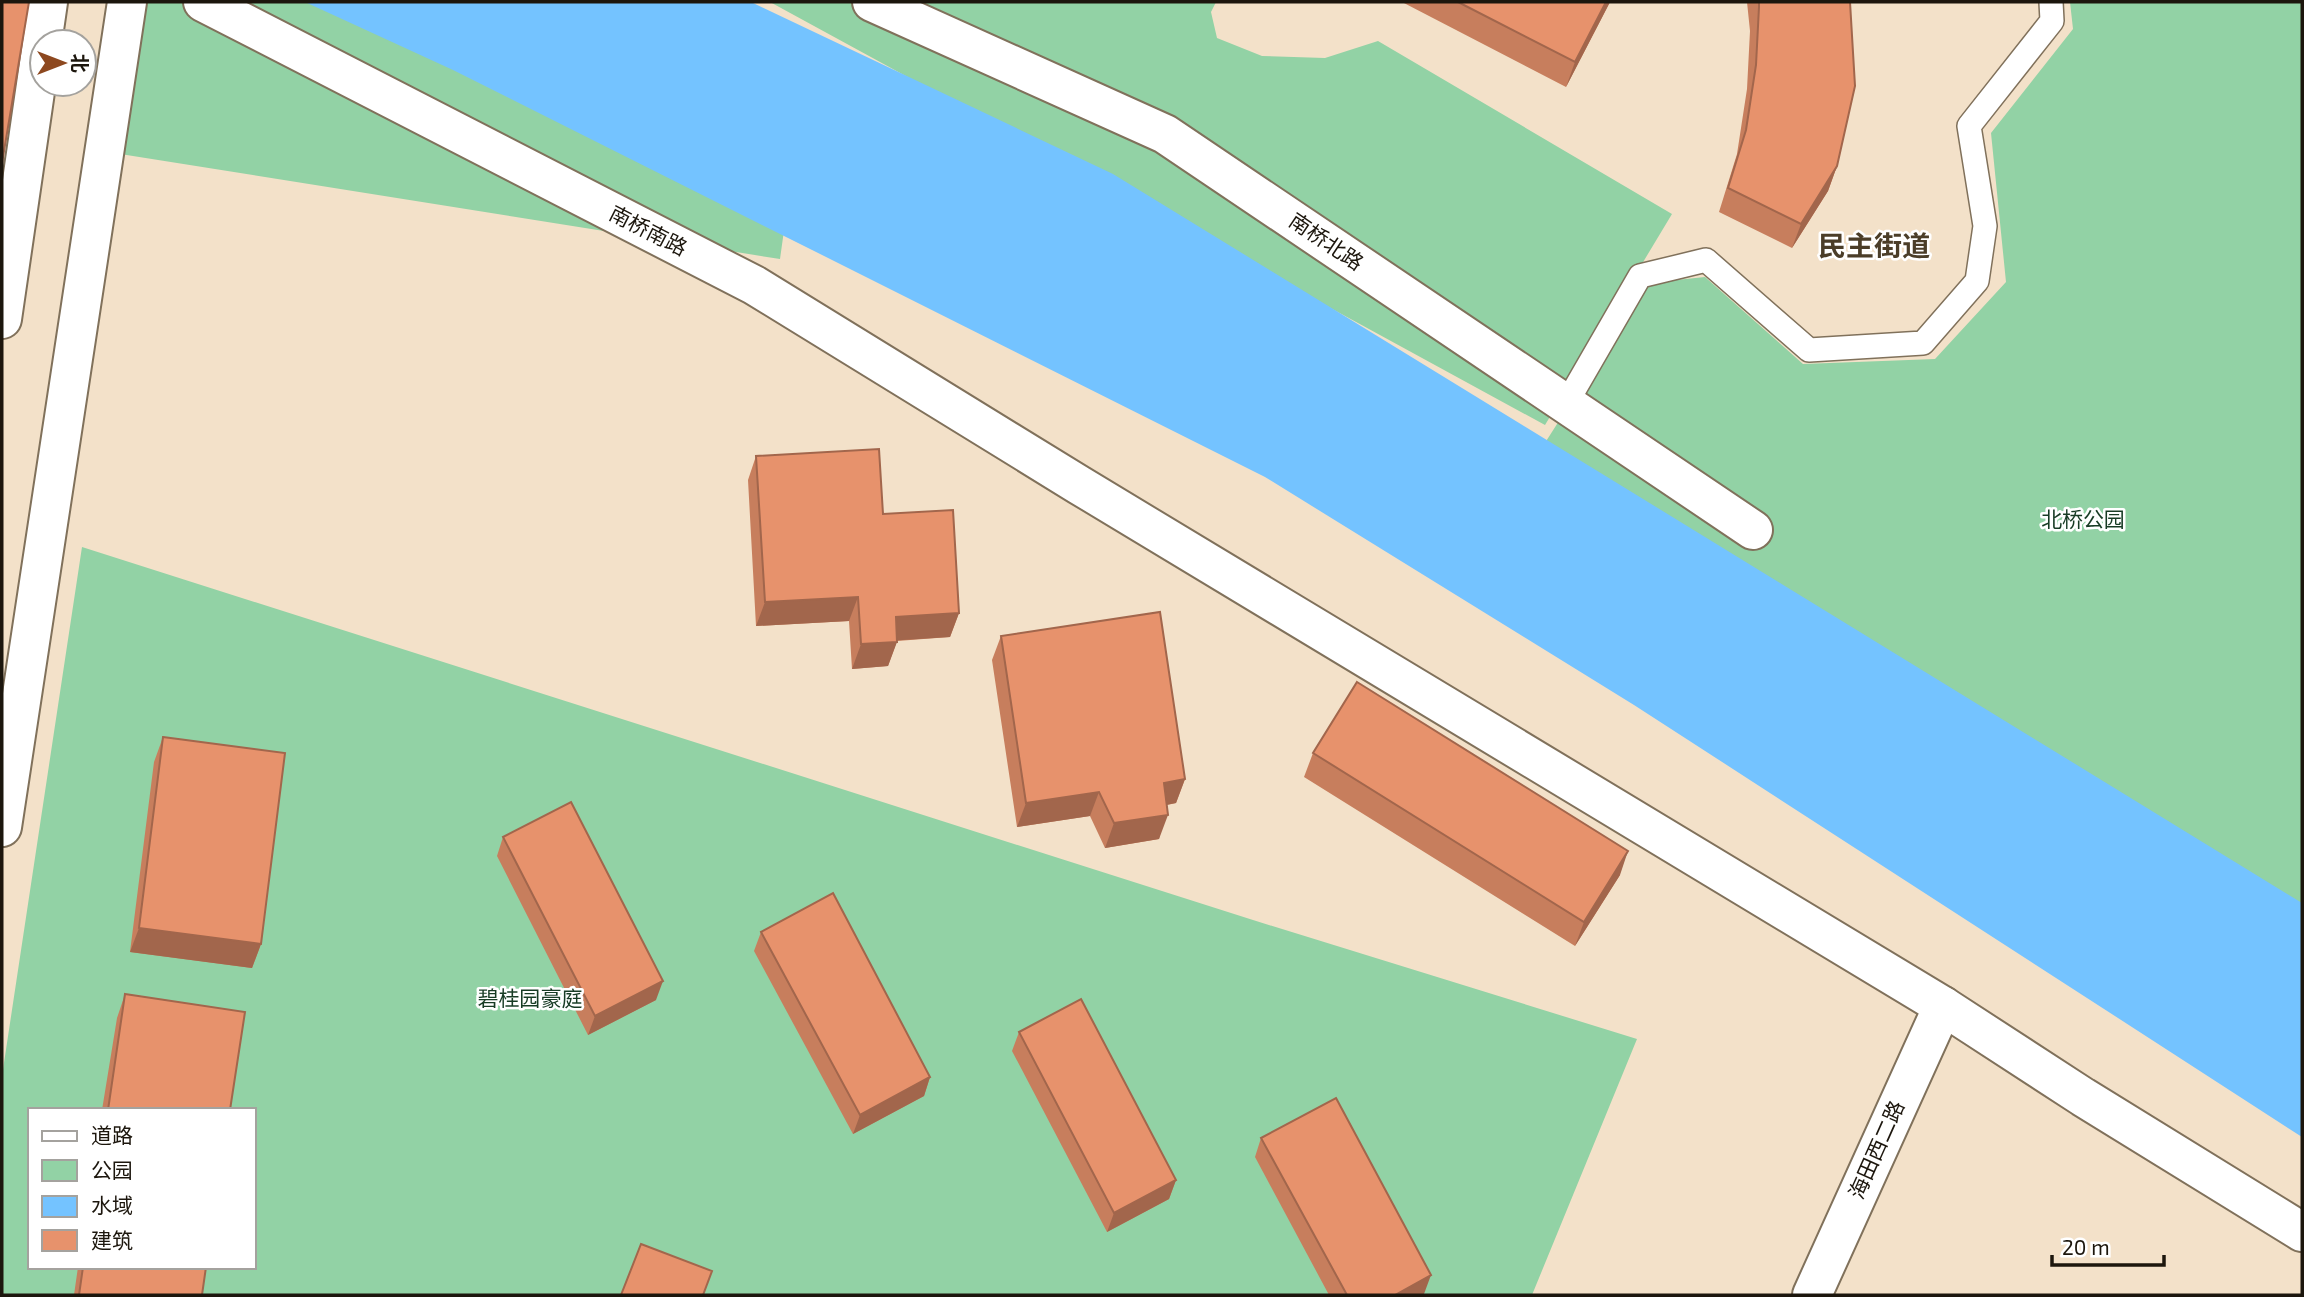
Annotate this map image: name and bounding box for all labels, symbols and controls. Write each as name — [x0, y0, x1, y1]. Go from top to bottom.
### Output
north arrow — [28, 28, 98, 98]
text: 北 — [69, 53, 92, 73]
street label: 南桥南路 — [606, 199, 692, 260]
street label: 南桥北路 — [1285, 207, 1369, 275]
district label: 民主街道 — [1818, 228, 1930, 262]
park label: 北桥公园 — [2041, 506, 2125, 531]
park label: 碧桂园豪庭 — [478, 985, 583, 1010]
street label: 海田西二路 — [1843, 1096, 1908, 1202]
legend — [28, 1108, 256, 1269]
text: 道路 — [91, 1122, 133, 1147]
text: 公园 — [91, 1157, 133, 1182]
text: 水域 — [91, 1192, 133, 1217]
scale bar — [2052, 1224, 2164, 1268]
text: 建筑 — [91, 1227, 133, 1252]
text: 20 m — [2062, 1234, 2110, 1259]

